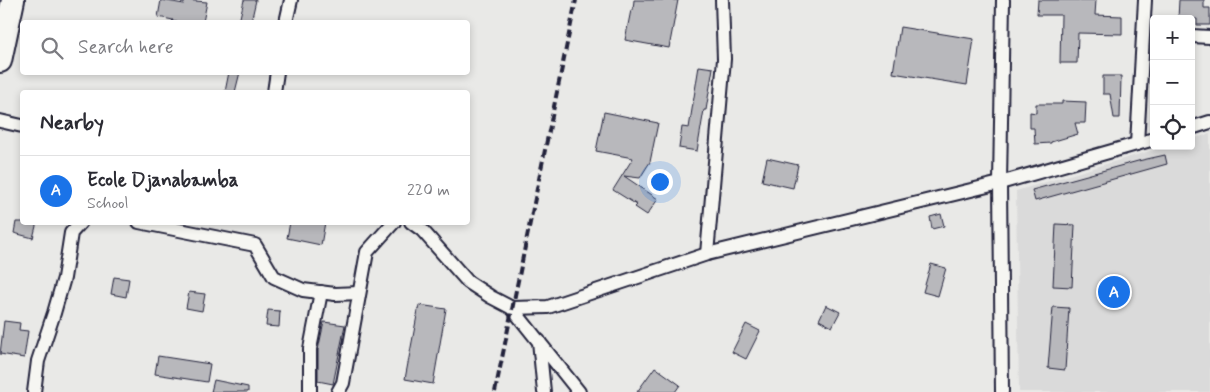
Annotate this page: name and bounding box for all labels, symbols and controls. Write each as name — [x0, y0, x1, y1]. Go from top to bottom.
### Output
map controls — [1150, 15, 1195, 150]
button: + — [1150, 15, 1195, 60]
search box — [20, 20, 470, 75]
icon: search — [38, 34, 66, 62]
text: Search here — [78, 35, 174, 60]
button: − — [1150, 60, 1195, 105]
button: locate — [1150, 105, 1195, 150]
text: Nearby — [40, 109, 104, 137]
text: Ecole Djanabamba — [87, 168, 238, 193]
your location — [647, 169, 673, 195]
text: A — [51, 180, 61, 201]
text: 220 m — [407, 180, 450, 201]
text: School — [87, 193, 128, 214]
pin: A — [1098, 273, 1130, 311]

